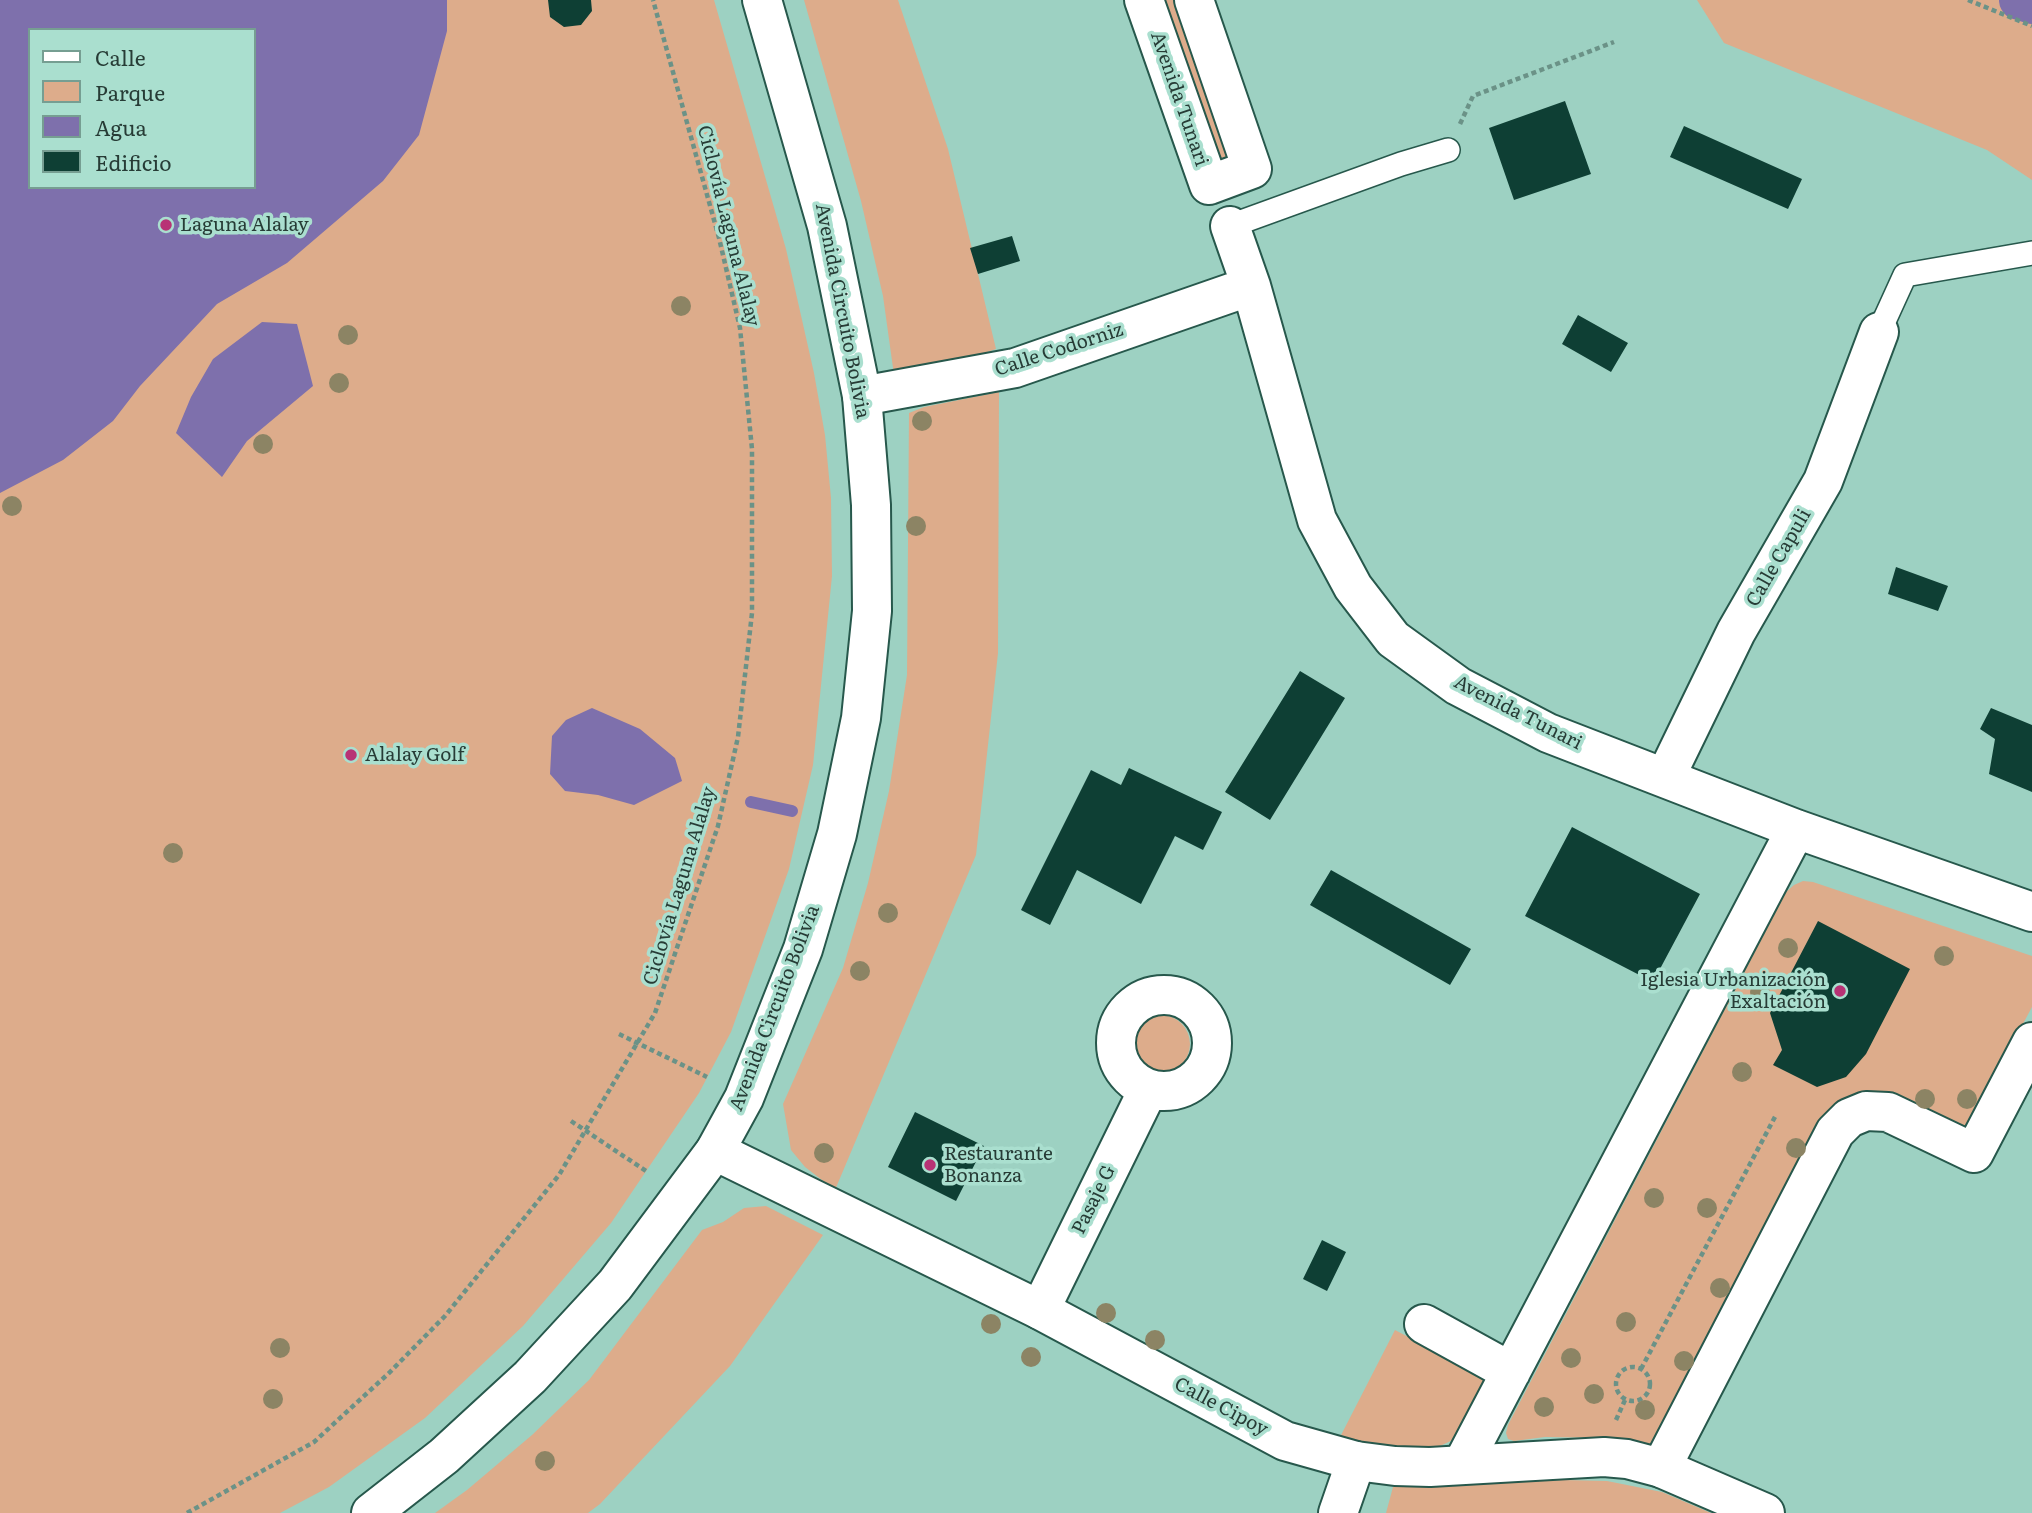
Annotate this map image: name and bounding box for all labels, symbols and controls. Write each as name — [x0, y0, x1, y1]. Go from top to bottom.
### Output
legend — [28, 28, 256, 189]
street label: Avenida Tunari — [1145, 29, 1213, 169]
text: Calle — [95, 41, 146, 72]
text: Parque — [95, 76, 165, 107]
text: Agua — [95, 111, 147, 142]
street label: Ciclovía Laguna Alalay — [692, 123, 764, 329]
text: Edificio — [95, 146, 171, 177]
street label: Avenida Circuito Bolivia — [810, 201, 874, 421]
place label: Laguna Alalay — [180, 214, 309, 236]
marker: Laguna Alalay — [158, 217, 174, 233]
street label: Calle Codorniz — [992, 319, 1126, 381]
street label: Calle Capuli — [1742, 505, 1816, 611]
street label: Avenida Tunari — [1450, 671, 1586, 755]
place label: Alalay Golf — [365, 744, 465, 766]
marker: Alalay Golf — [343, 747, 359, 763]
street label: Ciclovía Laguna Alalay — [639, 784, 721, 988]
street label: Avenida Circuito Bolivia — [725, 902, 825, 1114]
place label: Iglesia Urbanización Exaltación — [1640, 969, 1826, 1013]
marker: Iglesia Urbanización Exaltación — [1832, 983, 1848, 999]
place label: Restaurante Bonanza — [944, 1143, 1053, 1187]
marker: Restaurante Bonanza — [922, 1157, 938, 1173]
street label: Pasaje G — [1068, 1162, 1120, 1238]
street label: Calle Cipoy — [1170, 1373, 1272, 1441]

